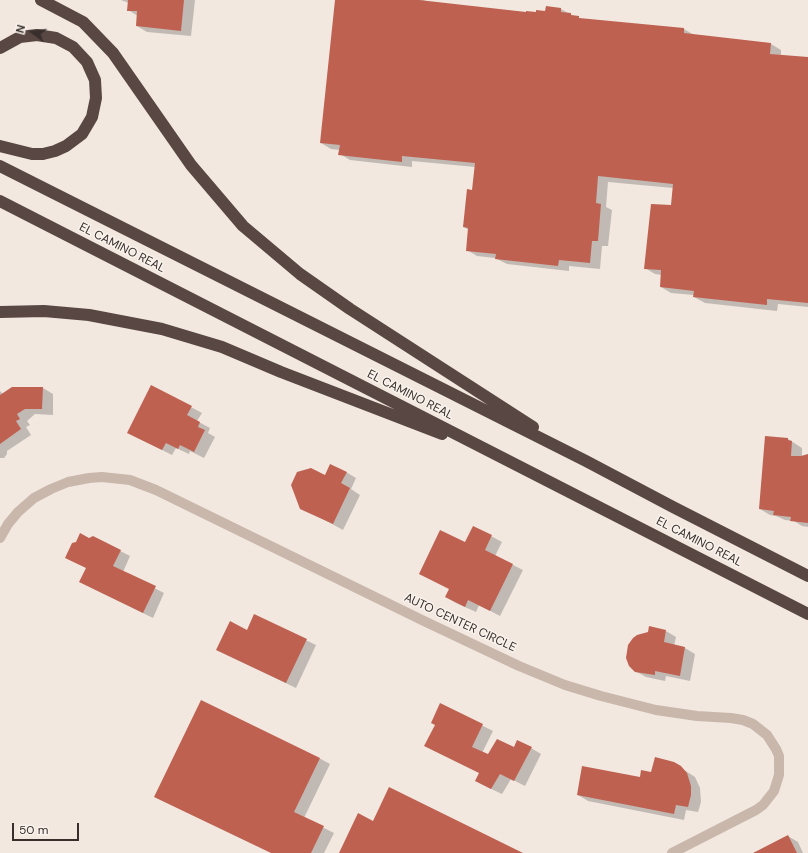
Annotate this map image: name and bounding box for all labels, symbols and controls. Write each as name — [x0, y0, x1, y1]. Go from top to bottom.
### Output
north arrow — [12, 12, 52, 52]
text: N — [13, 23, 28, 35]
street label: EL CAMINO REAL — [77, 220, 167, 276]
street label: EL CAMINO REAL — [365, 367, 455, 423]
street label: EL CAMINO REAL — [654, 514, 744, 570]
street label: AUTO CENTER CIRCLE — [402, 591, 518, 655]
scale bar — [14, 815, 81, 841]
text: 50 m — [19, 822, 48, 838]

